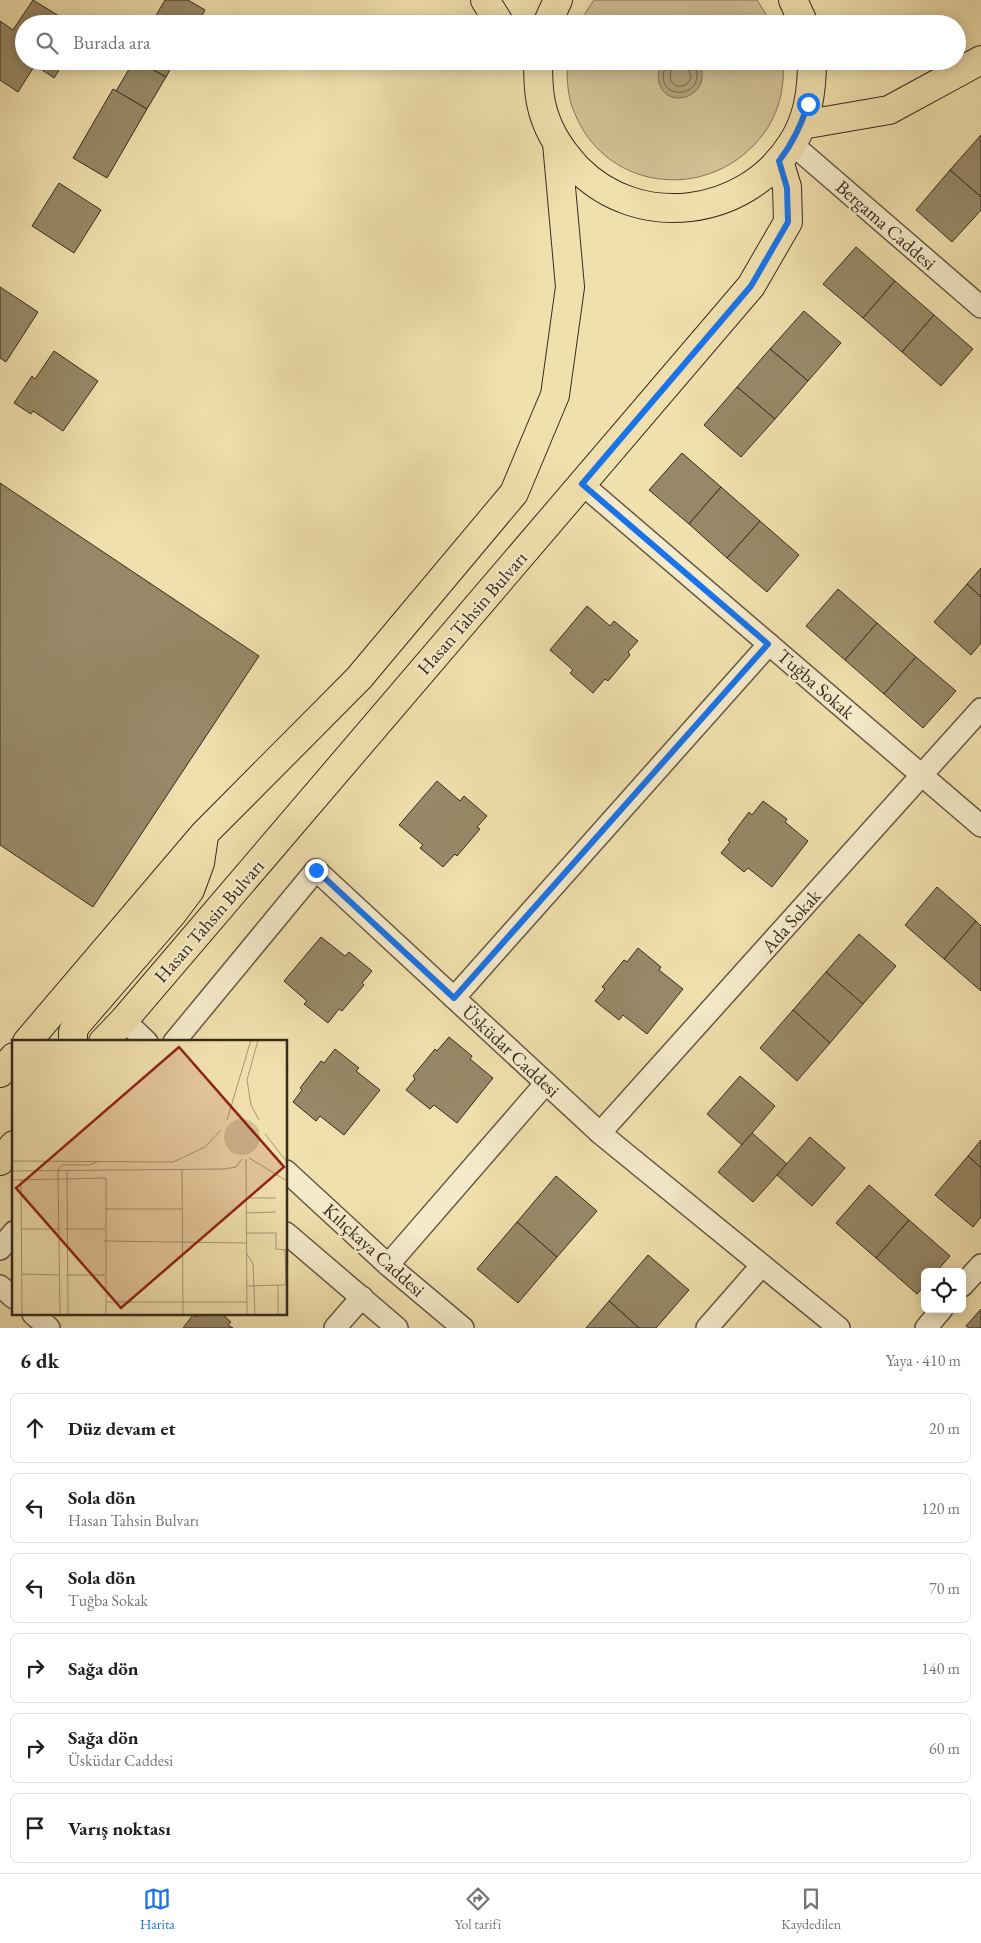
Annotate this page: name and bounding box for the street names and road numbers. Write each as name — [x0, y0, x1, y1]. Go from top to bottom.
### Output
street label: Bergama Caddesi — [830, 174, 942, 276]
street label: Hasan Tahsin Bulvarı — [412, 546, 533, 680]
street label: Tuğba Sokak — [772, 643, 861, 725]
street label: Hasan Tahsin Bulvarı — [149, 854, 270, 988]
street label: Ada Sokak — [755, 883, 827, 959]
street label: Üsküdar Caddesi — [457, 999, 565, 1103]
street label: Kılıçkaya Caddesi — [318, 1198, 430, 1303]

